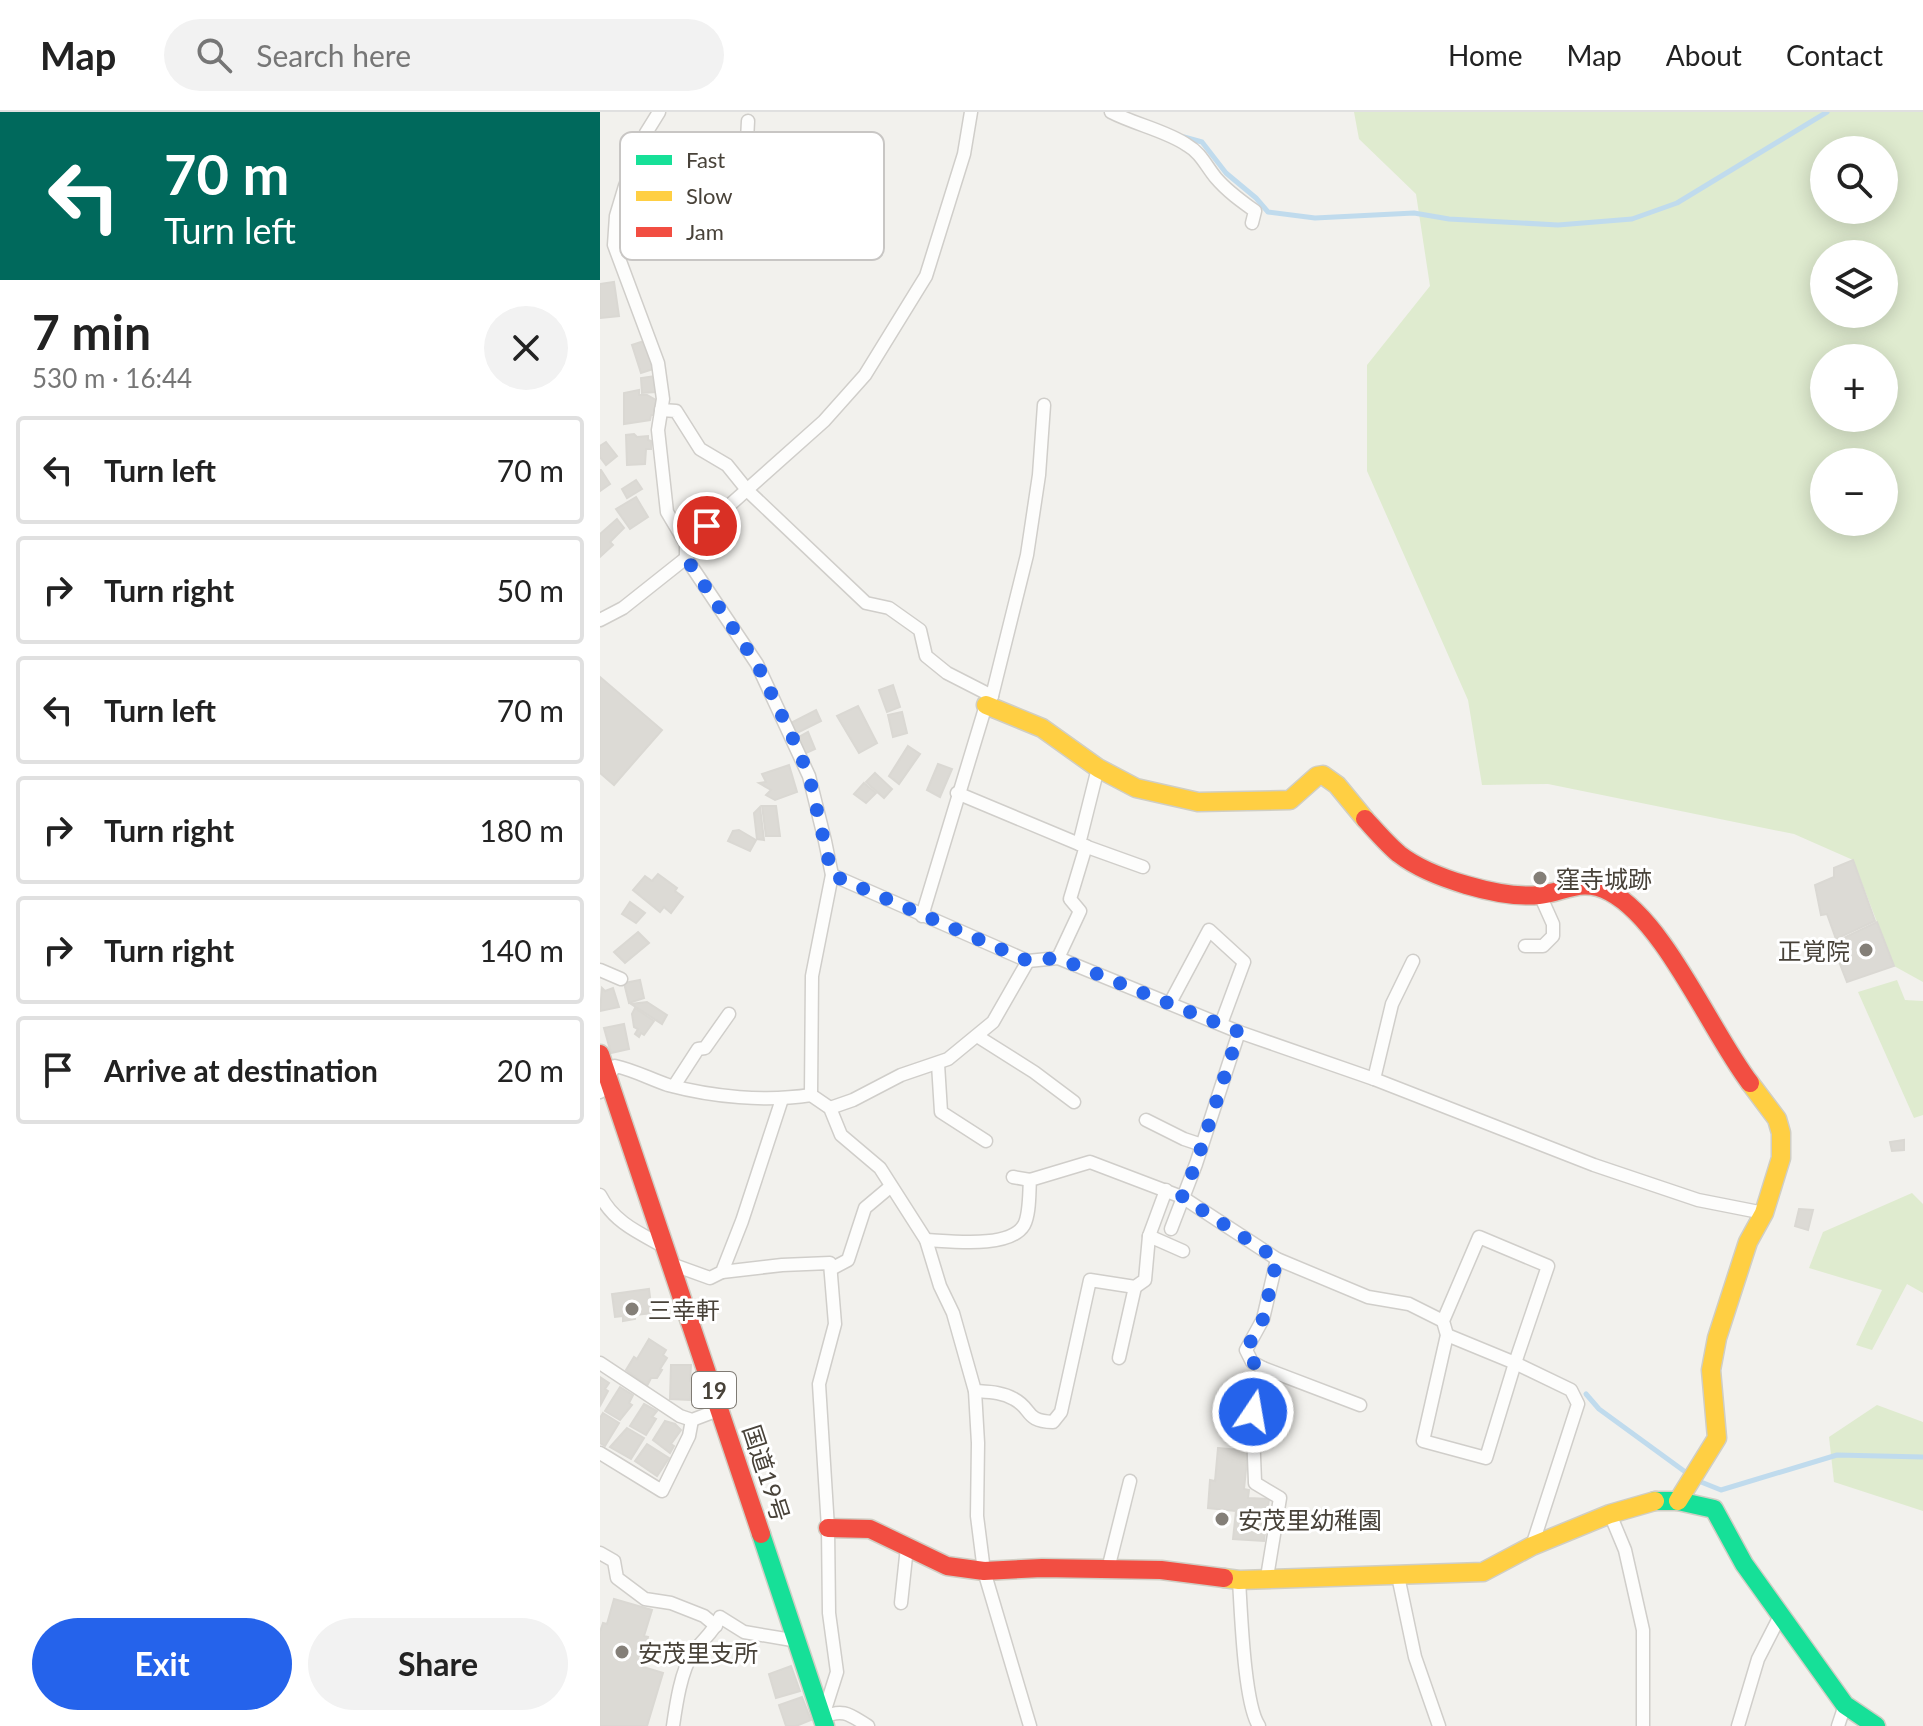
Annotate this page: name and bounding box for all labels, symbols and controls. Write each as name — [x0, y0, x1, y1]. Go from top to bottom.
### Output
search box — [164, 19, 724, 91]
text: Map — [40, 32, 116, 78]
icon: search — [192, 33, 236, 77]
text: Search here — [256, 37, 411, 73]
text: Home — [1448, 38, 1523, 72]
text: Map — [1567, 38, 1622, 72]
text: About — [1666, 38, 1742, 72]
text: Contact — [1786, 38, 1883, 72]
legend — [620, 132, 884, 260]
map controls — [1810, 136, 1898, 536]
button: search — [1810, 136, 1898, 224]
text: 70 m — [164, 140, 289, 207]
icon: left — [32, 144, 136, 248]
text: Fast — [686, 146, 725, 173]
text: Slow — [686, 182, 733, 209]
text: Turn left — [164, 208, 296, 252]
text: Jam — [686, 218, 724, 245]
button: layers — [1810, 240, 1898, 328]
text: 7 min — [32, 303, 151, 360]
button: close — [484, 306, 568, 390]
button: + — [1810, 344, 1898, 432]
text: 530 m · 16:44 — [32, 362, 192, 394]
icon: left — [36, 448, 80, 492]
button: − — [1810, 448, 1898, 536]
text: Turn left — [104, 452, 216, 488]
text: 70 m — [497, 452, 564, 488]
pin — [673, 492, 741, 560]
icon: arrive — [685, 504, 729, 548]
icon: right — [36, 568, 80, 612]
text: Turn right — [104, 572, 234, 608]
text: 50 m — [497, 572, 564, 608]
icon: left — [36, 688, 80, 732]
text: Turn left — [104, 692, 216, 728]
text: 70 m — [497, 692, 564, 728]
icon: right — [36, 808, 80, 852]
text: Turn right — [104, 812, 234, 848]
text: 180 m — [479, 812, 564, 848]
place label: 窪寺城跡 — [1556, 864, 1652, 893]
marker: 窪寺城跡 — [1531, 869, 1549, 887]
icon: right — [36, 928, 80, 972]
text: Turn right — [104, 932, 234, 968]
text: 140 m — [479, 932, 564, 968]
place label: 正覚院 — [1778, 936, 1850, 965]
marker: 正覚院 — [1857, 941, 1875, 959]
icon: arrive — [36, 1048, 80, 1092]
text: Arrive at destination — [104, 1052, 378, 1088]
text: 20 m — [497, 1052, 564, 1088]
place label: 三幸軒 — [648, 1295, 720, 1324]
marker: 三幸軒 — [623, 1300, 641, 1318]
position arrow — [1211, 1370, 1295, 1454]
road number: 19 — [692, 1372, 736, 1408]
street label: 国道19号 — [738, 1421, 796, 1525]
place label: 安茂里幼稚園 — [1238, 1505, 1382, 1534]
marker: 安茂里幼稚園 — [1213, 1510, 1231, 1528]
button: Exit — [32, 1618, 292, 1710]
button: Share — [308, 1618, 568, 1710]
place label: 安茂里支所 — [638, 1638, 758, 1667]
marker: 安茂里支所 — [613, 1643, 631, 1661]

